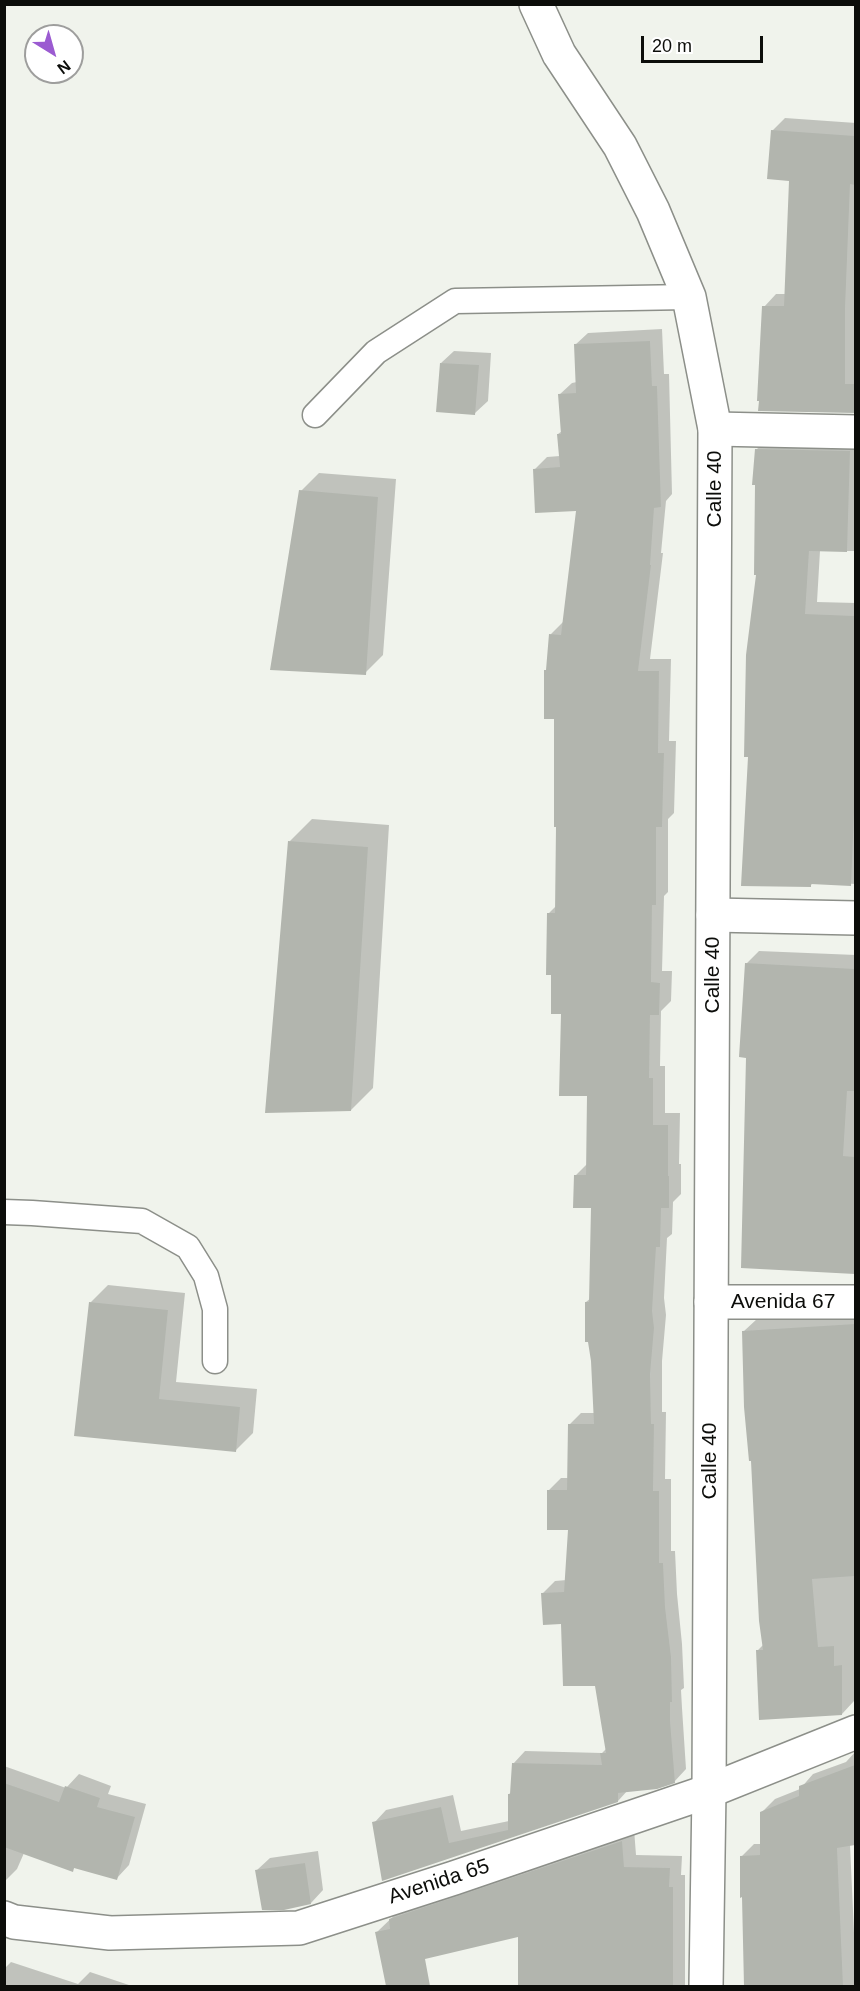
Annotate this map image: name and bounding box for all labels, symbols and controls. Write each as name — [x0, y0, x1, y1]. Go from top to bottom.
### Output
north arrow — [24, 24, 84, 84]
scale bar — [644, 24, 766, 62]
text: 20 m — [652, 36, 692, 56]
text: N — [54, 57, 74, 77]
street label: Calle 40 — [702, 450, 728, 528]
street label: Calle 40 — [700, 936, 726, 1014]
street label: Avenida 67 — [731, 1289, 835, 1315]
street label: Calle 40 — [697, 1422, 723, 1500]
street label: Avenida 65 — [385, 1854, 493, 1910]

